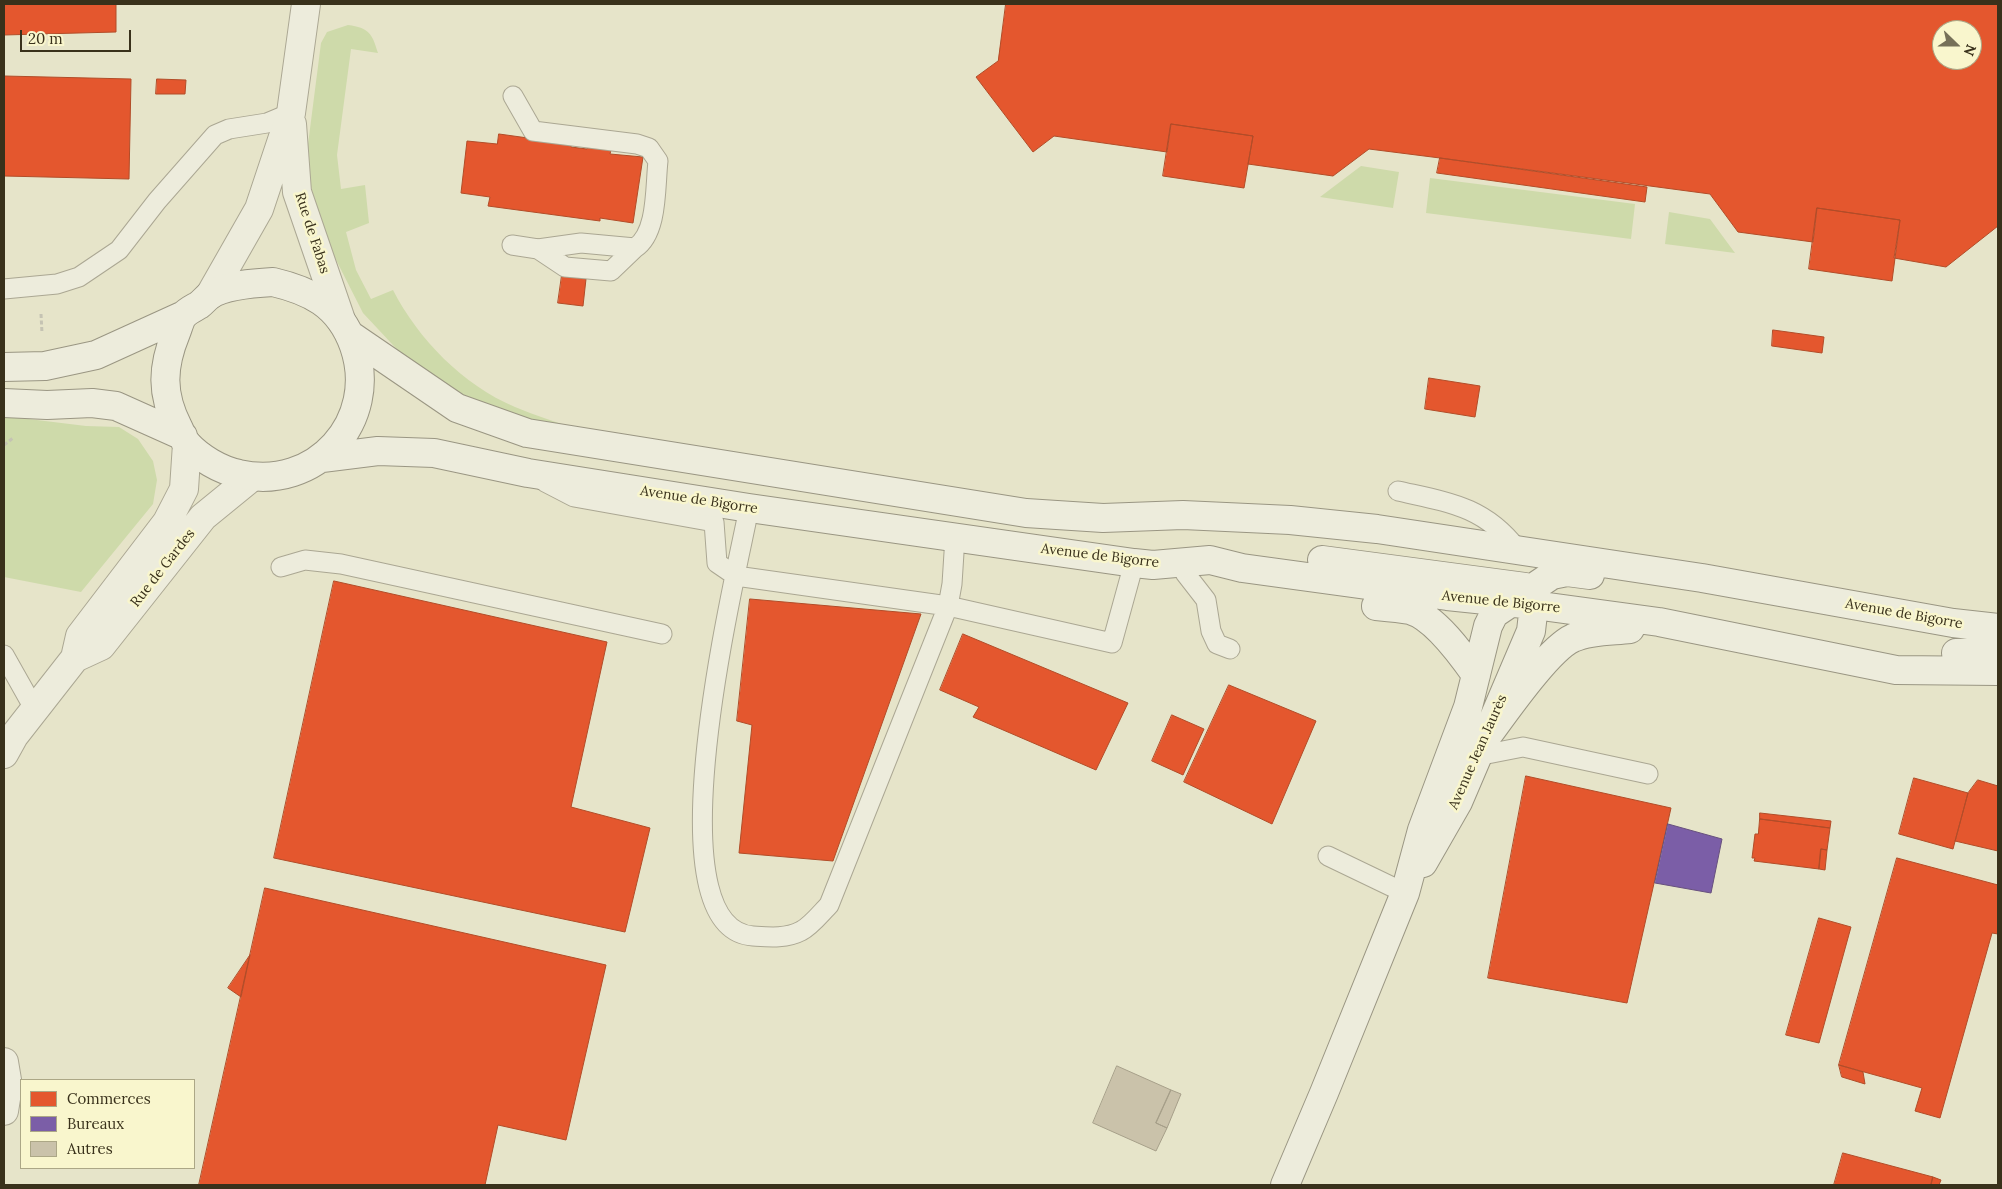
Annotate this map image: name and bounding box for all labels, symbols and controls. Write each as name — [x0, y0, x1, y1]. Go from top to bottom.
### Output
scale bar — [22, 20, 134, 52]
north arrow — [1932, 20, 1982, 70]
text: 20 m — [28, 29, 63, 48]
text: N — [1960, 42, 1980, 59]
street label: Rue de Fabas — [291, 190, 333, 276]
street label: Avenue de Bigorre — [639, 482, 759, 518]
street label: Rue de Gardes — [127, 526, 199, 610]
street label: Avenue de Bigorre — [1040, 540, 1160, 572]
street label: Avenue de Bigorre — [1441, 587, 1561, 617]
street label: Avenue de Bigorre — [1844, 595, 1964, 633]
street label: Avenue Jean Jaurès — [1445, 692, 1511, 812]
legend — [20, 1079, 195, 1169]
text: Commerces — [67, 1089, 151, 1108]
text: Bureaux — [67, 1114, 124, 1133]
text: Autres — [67, 1139, 113, 1158]

